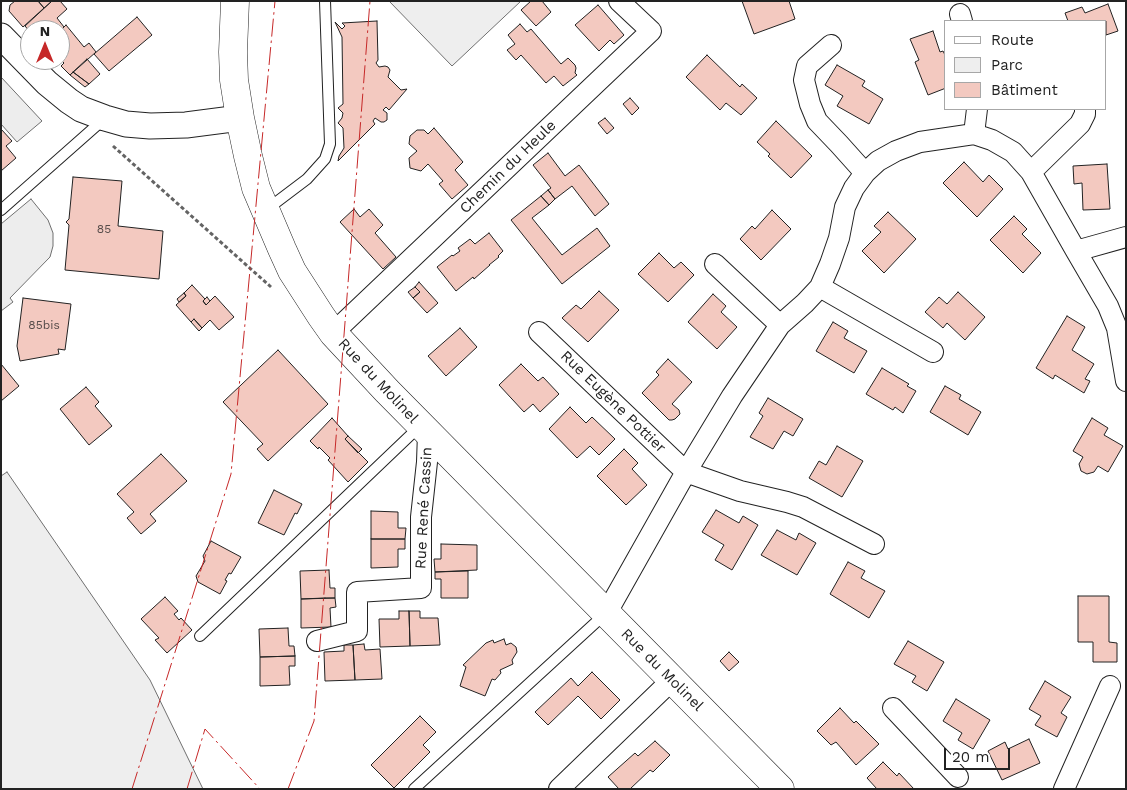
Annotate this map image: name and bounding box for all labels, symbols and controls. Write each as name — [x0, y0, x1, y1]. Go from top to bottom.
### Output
north arrow — [20, 20, 70, 70]
legend — [944, 20, 1107, 110]
text: N — [40, 23, 50, 39]
text: Route — [991, 31, 1034, 49]
text: Parc — [991, 56, 1023, 74]
text: Bâtiment — [991, 81, 1058, 99]
street label: Chemin du Heule — [456, 117, 560, 217]
house number: 85 — [97, 222, 111, 236]
house number: 85bis — [28, 318, 60, 332]
street label: Rue du Molinel — [334, 335, 422, 427]
street label: Rue Eugène Pottier — [557, 347, 669, 457]
street label: Rue René Cassin — [412, 447, 436, 569]
street label: Rue du Molinel — [617, 625, 707, 715]
scale bar — [947, 738, 1013, 770]
text: 20 m — [952, 748, 990, 766]

